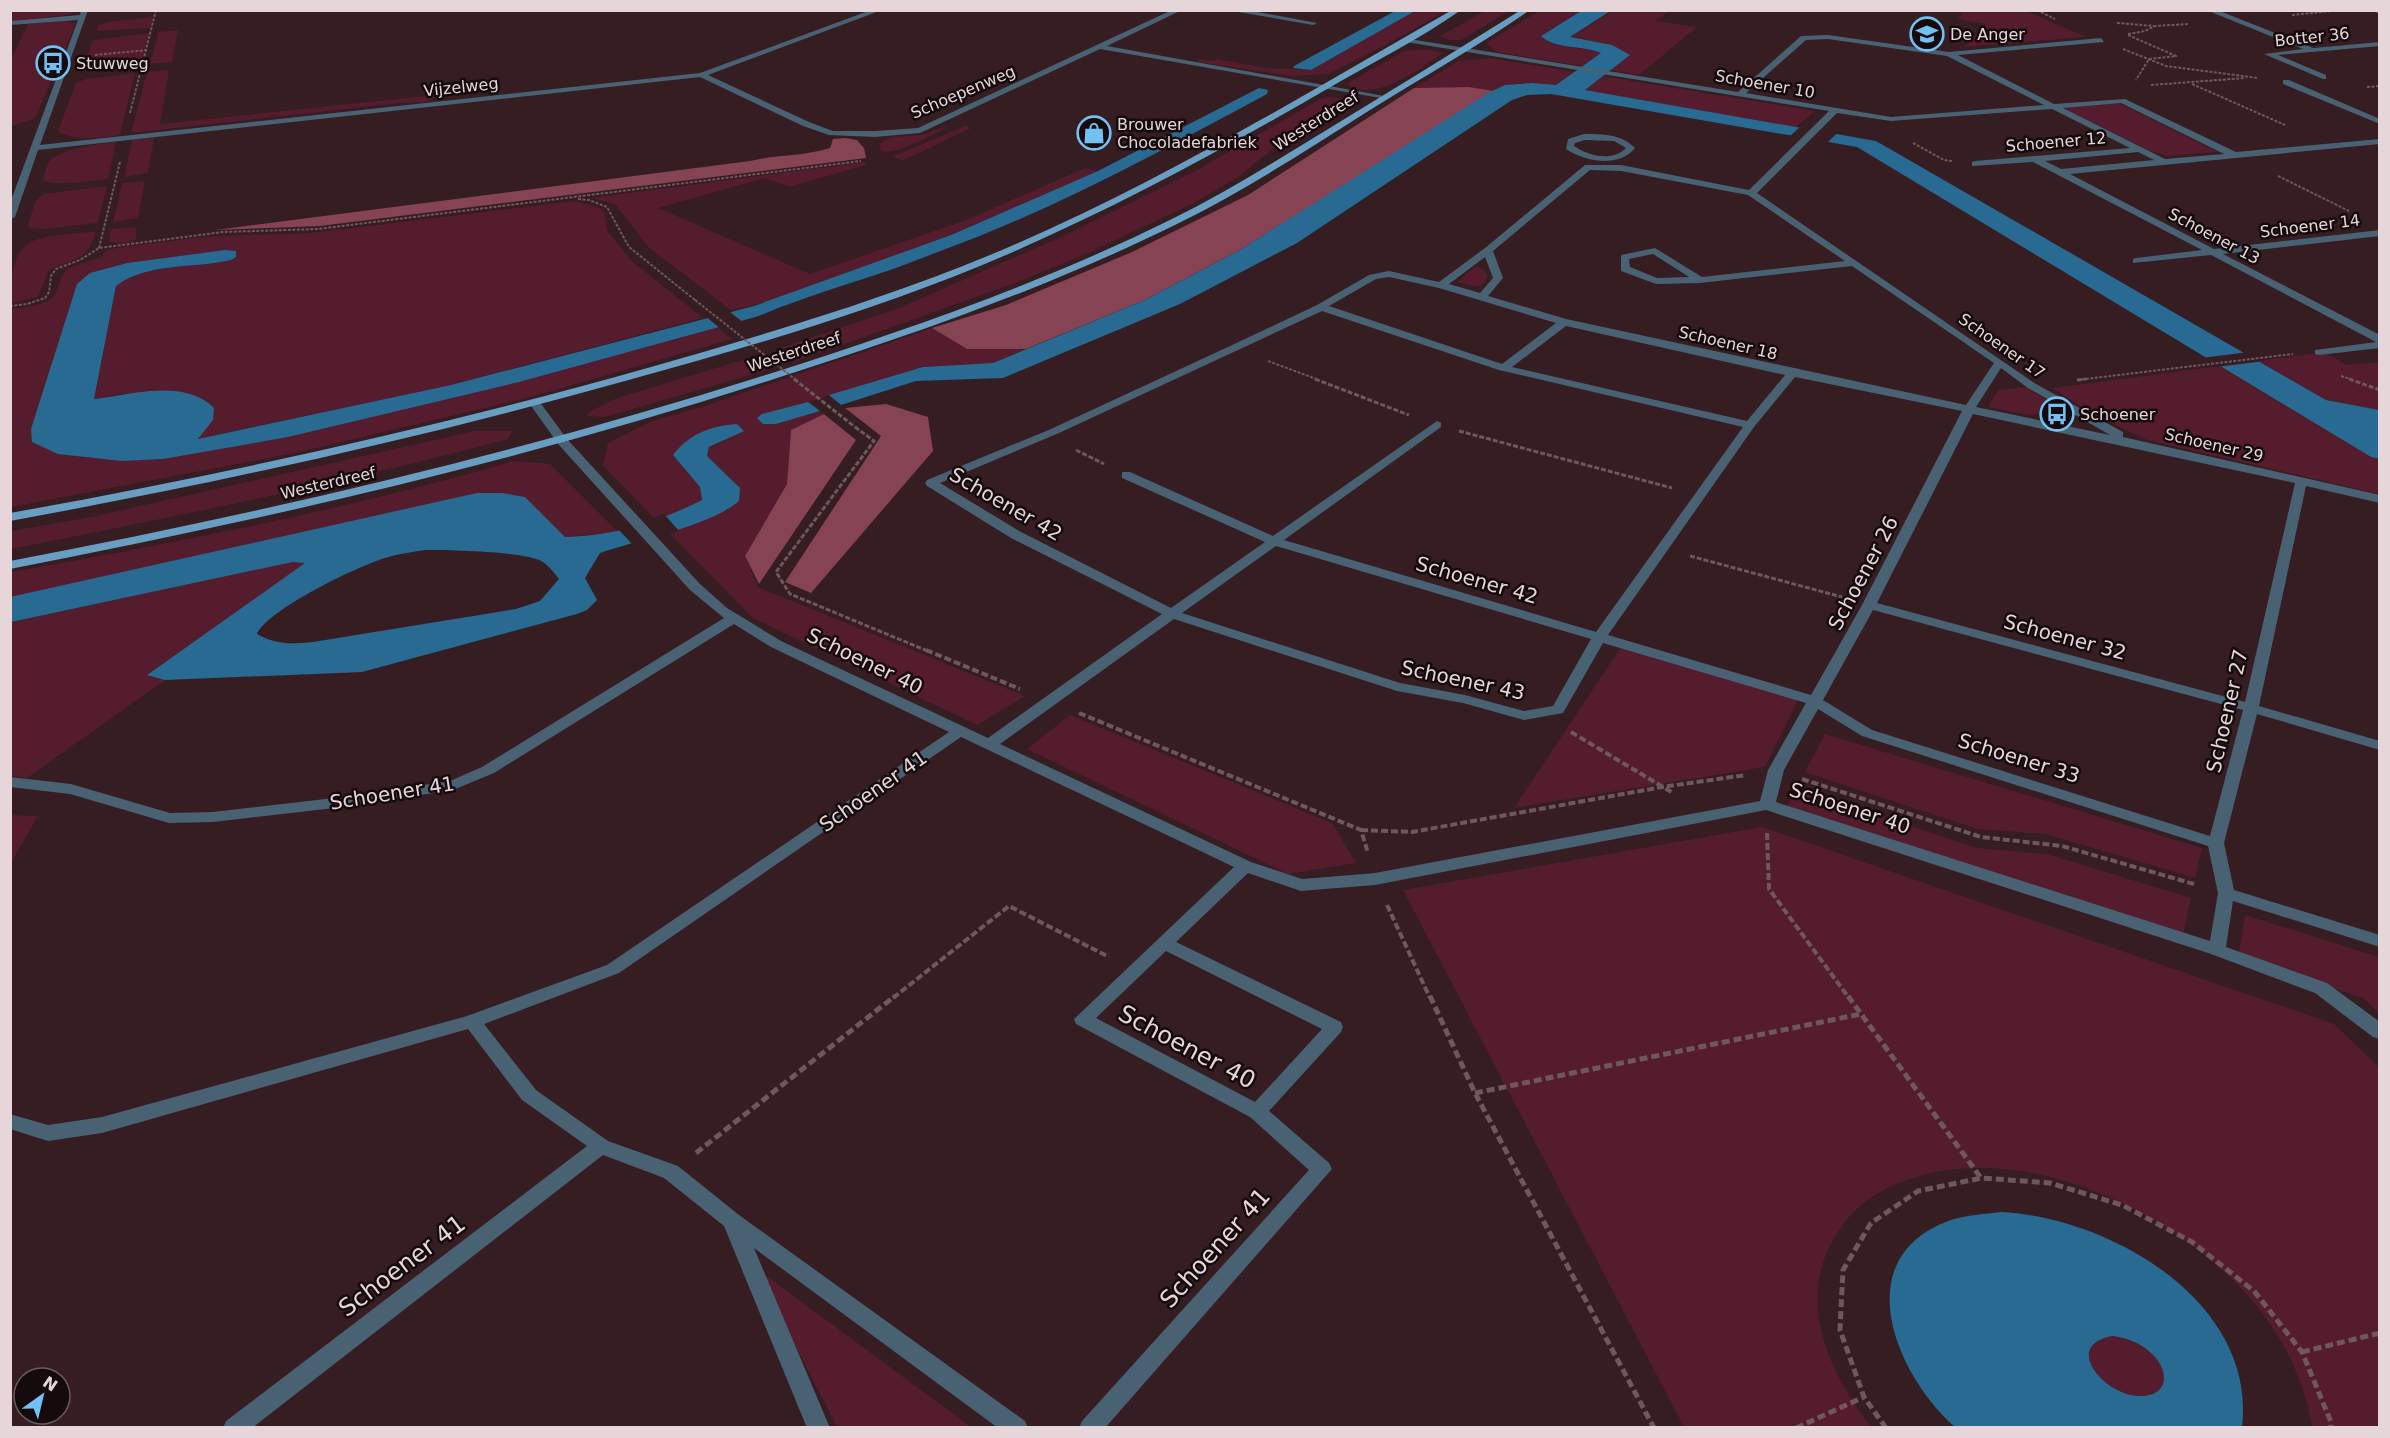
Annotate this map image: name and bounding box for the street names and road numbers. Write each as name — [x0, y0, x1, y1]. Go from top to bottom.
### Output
street label: Botter 36 — [2274, 24, 2350, 50]
street label: Schoepenweg — [908, 61, 1018, 123]
street label: Schoener 10 — [1714, 66, 1816, 102]
street label: Vijzelweg — [423, 74, 499, 100]
street label: Westerdreef — [1270, 87, 1363, 155]
street label: Schoener 12 — [2005, 128, 2107, 156]
street label: Schoener 13 — [2165, 204, 2263, 268]
street label: Schoener 14 — [2259, 210, 2361, 242]
street label: Schoener 17 — [1955, 309, 2049, 383]
street label: Schoener 18 — [1677, 322, 1779, 364]
street label: Westerdreef — [745, 328, 843, 376]
street label: Schoener 29 — [2163, 424, 2265, 466]
street label: Schoener 42 — [945, 462, 1067, 546]
street label: Westerdreef — [279, 463, 378, 503]
street label: Schoener 26 — [1823, 512, 1903, 634]
street label: Schoener 42 — [1413, 551, 1541, 609]
street label: Schoener 32 — [2001, 609, 2129, 665]
street label: Schoener 40 — [803, 623, 927, 699]
street label: Schoener 27 — [2201, 647, 2253, 775]
street label: Schoener 43 — [1399, 655, 1527, 705]
street label: Schoener 33 — [1955, 728, 2083, 788]
street label: Schoener 41 — [815, 745, 931, 837]
street label: Schoener 41 — [328, 771, 456, 815]
street label: Schoener 40 — [1786, 777, 1914, 839]
street label: Schoener 40 — [1114, 999, 1260, 1095]
street label: Schoener 41 — [1154, 1182, 1276, 1314]
street label: Schoener 41 — [333, 1209, 471, 1323]

